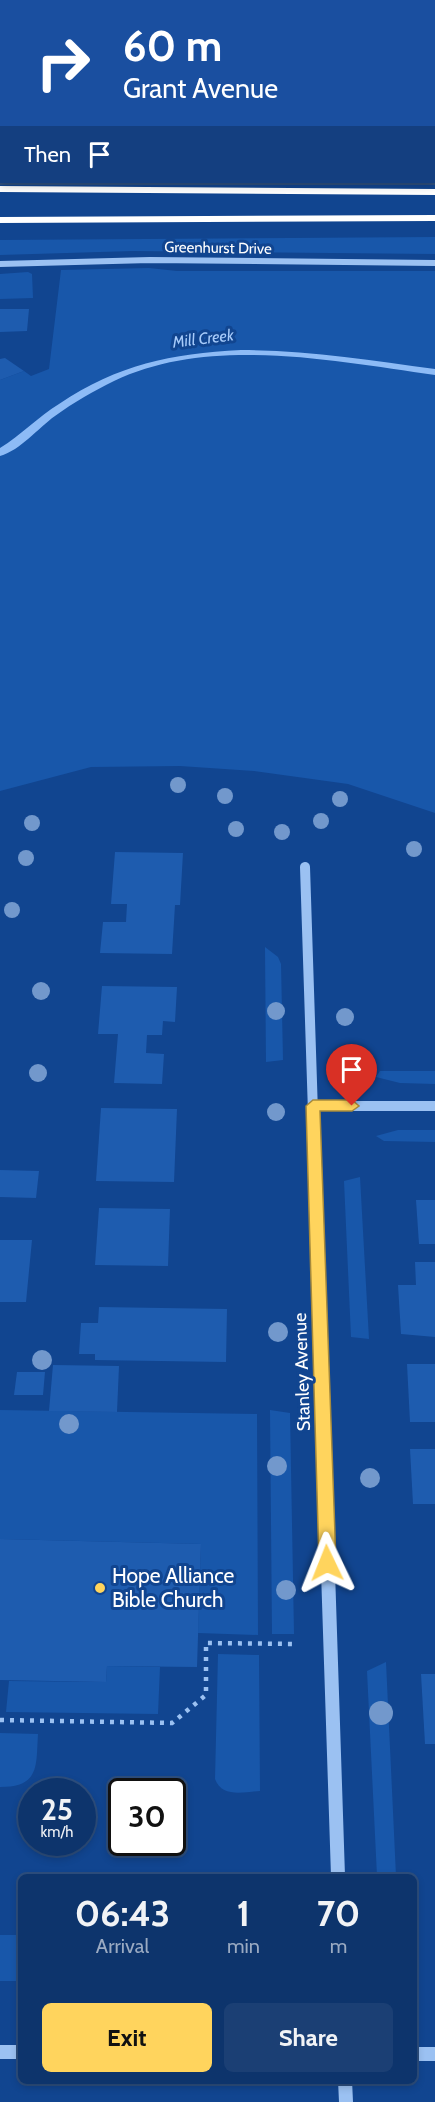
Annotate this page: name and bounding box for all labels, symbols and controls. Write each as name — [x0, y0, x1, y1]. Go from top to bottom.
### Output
text: 60 m — [123, 20, 222, 72]
icon: right — [24, 24, 102, 102]
text: Grant Avenue — [123, 72, 278, 105]
icon: arrive — [83, 138, 116, 171]
text: Then — [24, 141, 71, 168]
street label: Greenhurst Drive — [164, 238, 272, 258]
water label: Mill Creek — [170, 325, 236, 352]
pin — [326, 1044, 377, 1106]
icon: arrive — [335, 1053, 368, 1086]
street label: Stanley Avenue — [289, 1312, 315, 1432]
position arrow — [295, 1531, 359, 1595]
place label: Hope Alliance Bible Church — [112, 1563, 235, 1612]
marker: Hope Alliance Bible Church — [93, 1581, 107, 1595]
speed limit sign: 30 — [108, 1778, 186, 1856]
text: 25 — [41, 1791, 73, 1828]
text: km/h — [41, 1823, 73, 1841]
text: 06:43 — [75, 1891, 170, 1935]
text: 1 — [237, 1891, 250, 1935]
text: 70 — [317, 1891, 360, 1935]
text: Arrival — [96, 1934, 149, 1958]
text: min — [227, 1934, 260, 1958]
text: m — [330, 1934, 347, 1958]
button: Exit — [42, 2003, 212, 2072]
button: Share — [224, 2003, 393, 2072]

